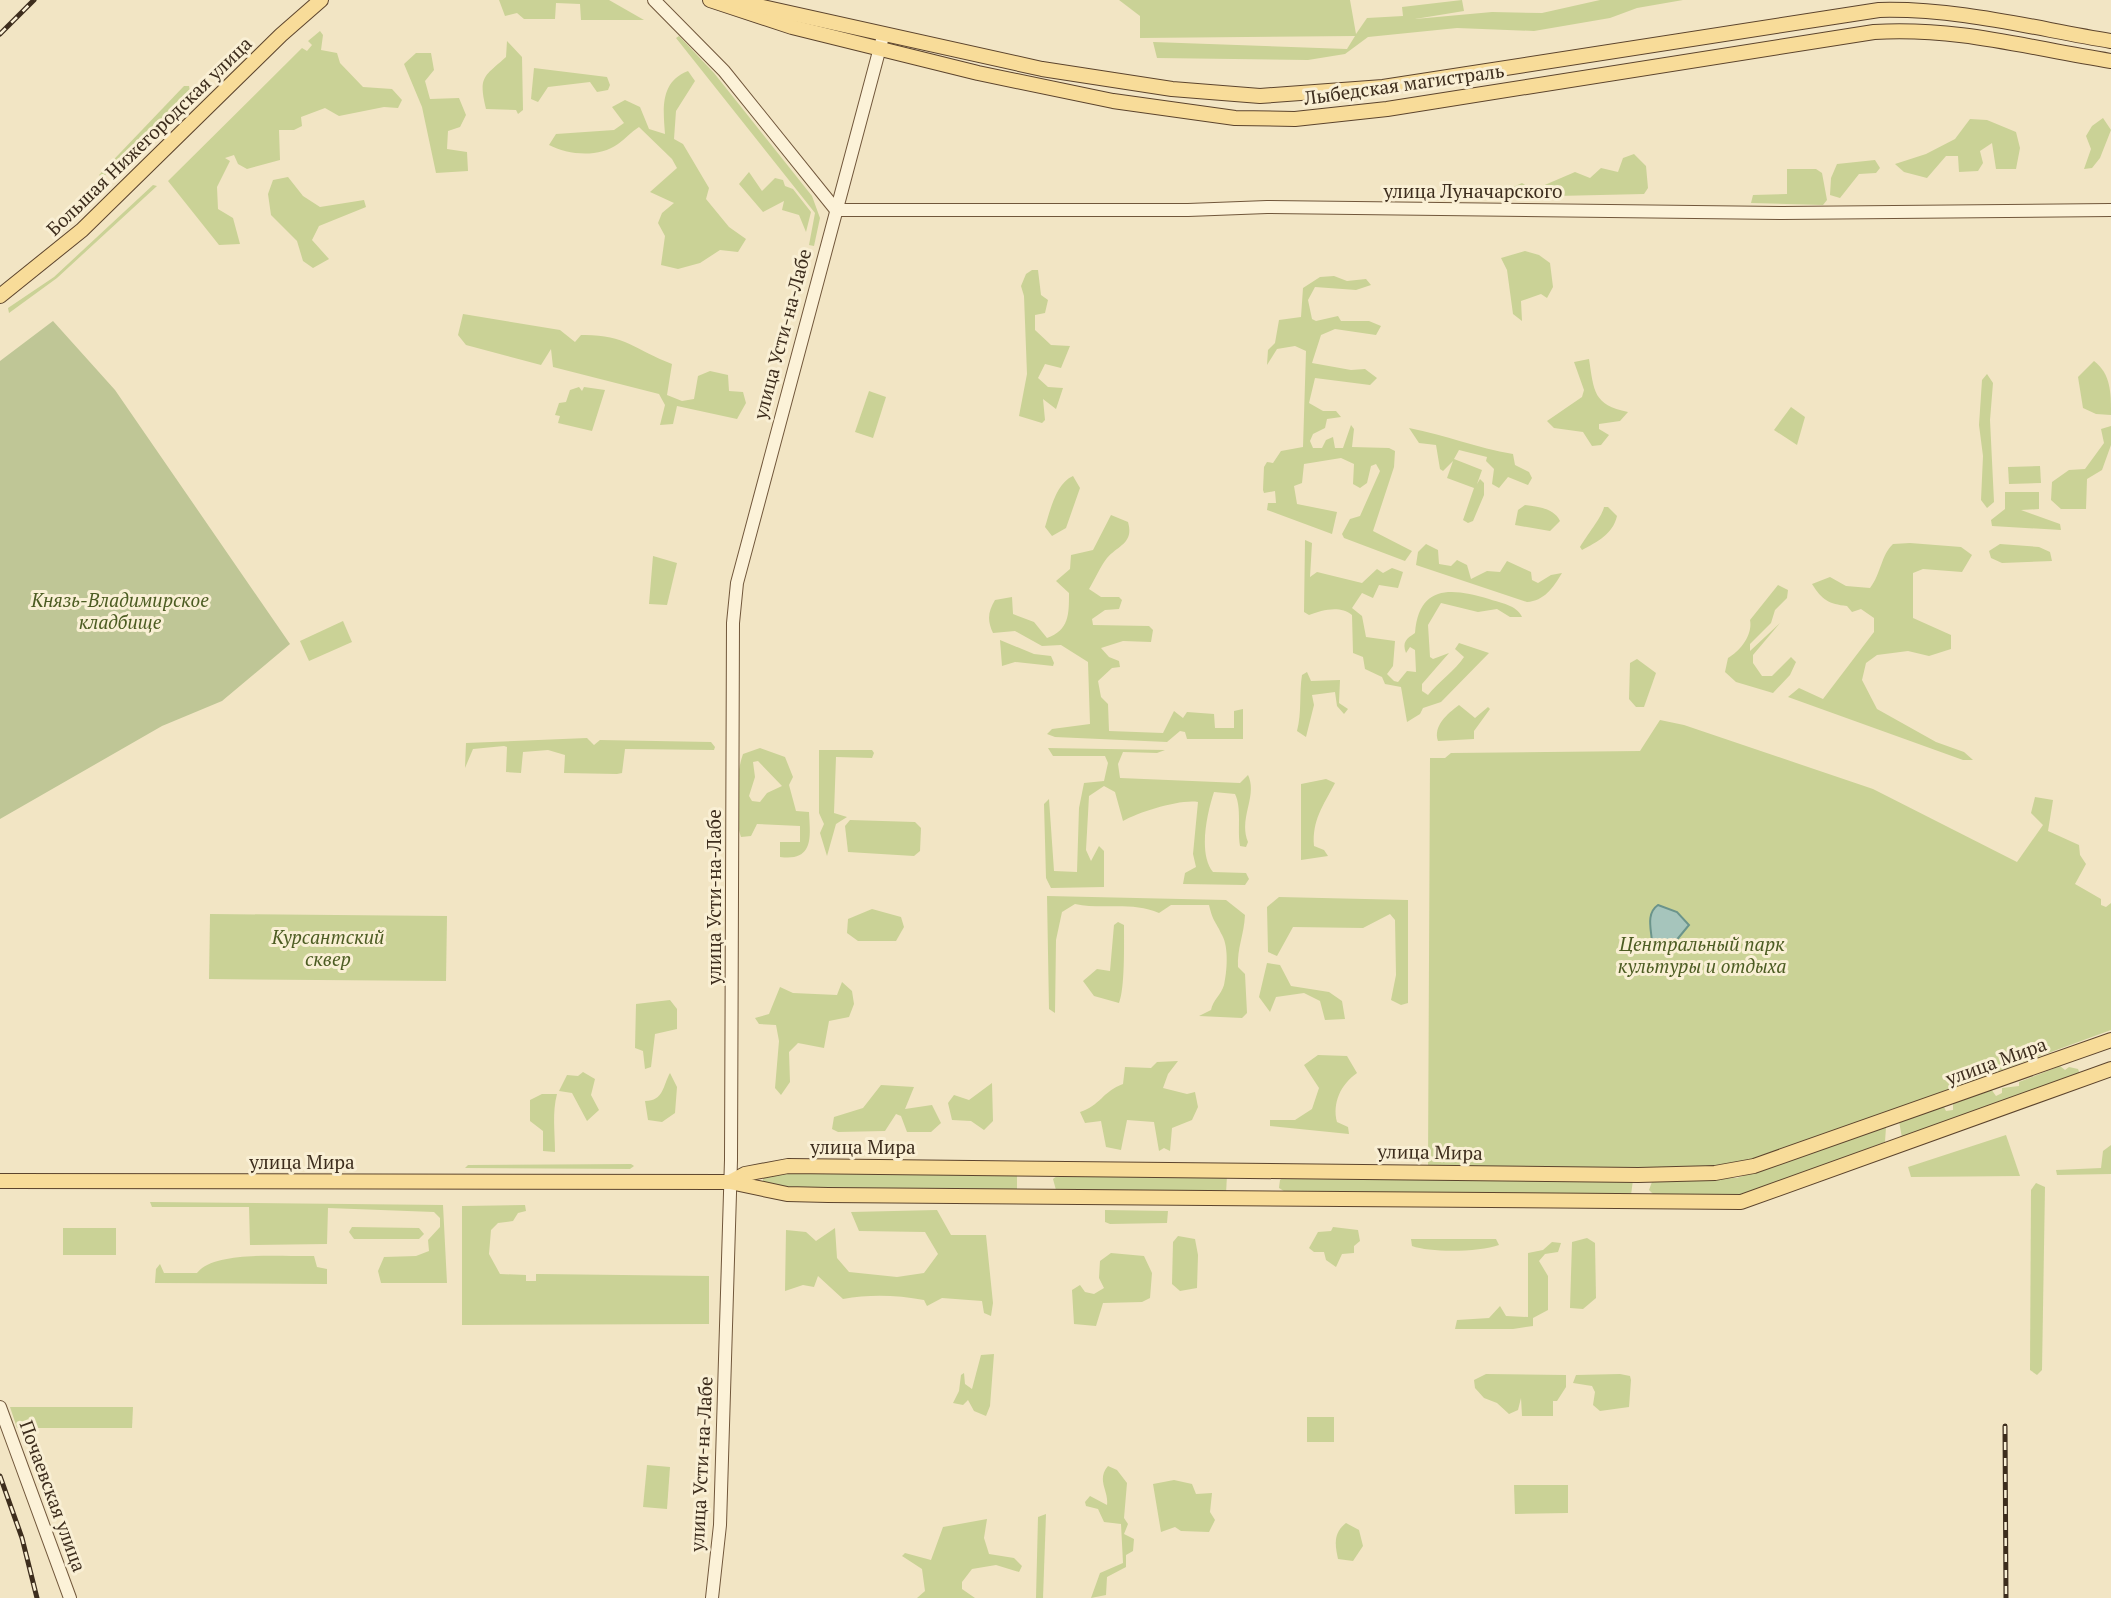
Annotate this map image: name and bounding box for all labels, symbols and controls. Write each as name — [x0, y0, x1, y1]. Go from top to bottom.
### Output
street label: Большая Нижегородская улица — [41, 30, 257, 241]
street label: Лыбедская магистраль — [1301, 57, 1506, 110]
street label: улица Луначарского — [1382, 178, 1563, 203]
street label: улица Усти-на-Лабе — [746, 246, 816, 423]
park label: Князь-Владимирское кладбище — [30, 587, 209, 634]
street label: улица Усти-на-Лабе — [701, 809, 726, 986]
park label: Курсантский сквер — [271, 924, 384, 971]
park label: Центральный парк культуры и отдыха — [1618, 931, 1786, 978]
street label: улица Мира — [1941, 1031, 2050, 1091]
street label: улица Мира — [809, 1134, 916, 1159]
street label: улица Мира — [1376, 1138, 1483, 1165]
street label: улица Мира — [248, 1149, 355, 1174]
street label: улица Усти-на-Лабе — [683, 1376, 718, 1553]
street label: Почаевская улица — [14, 1417, 93, 1575]

